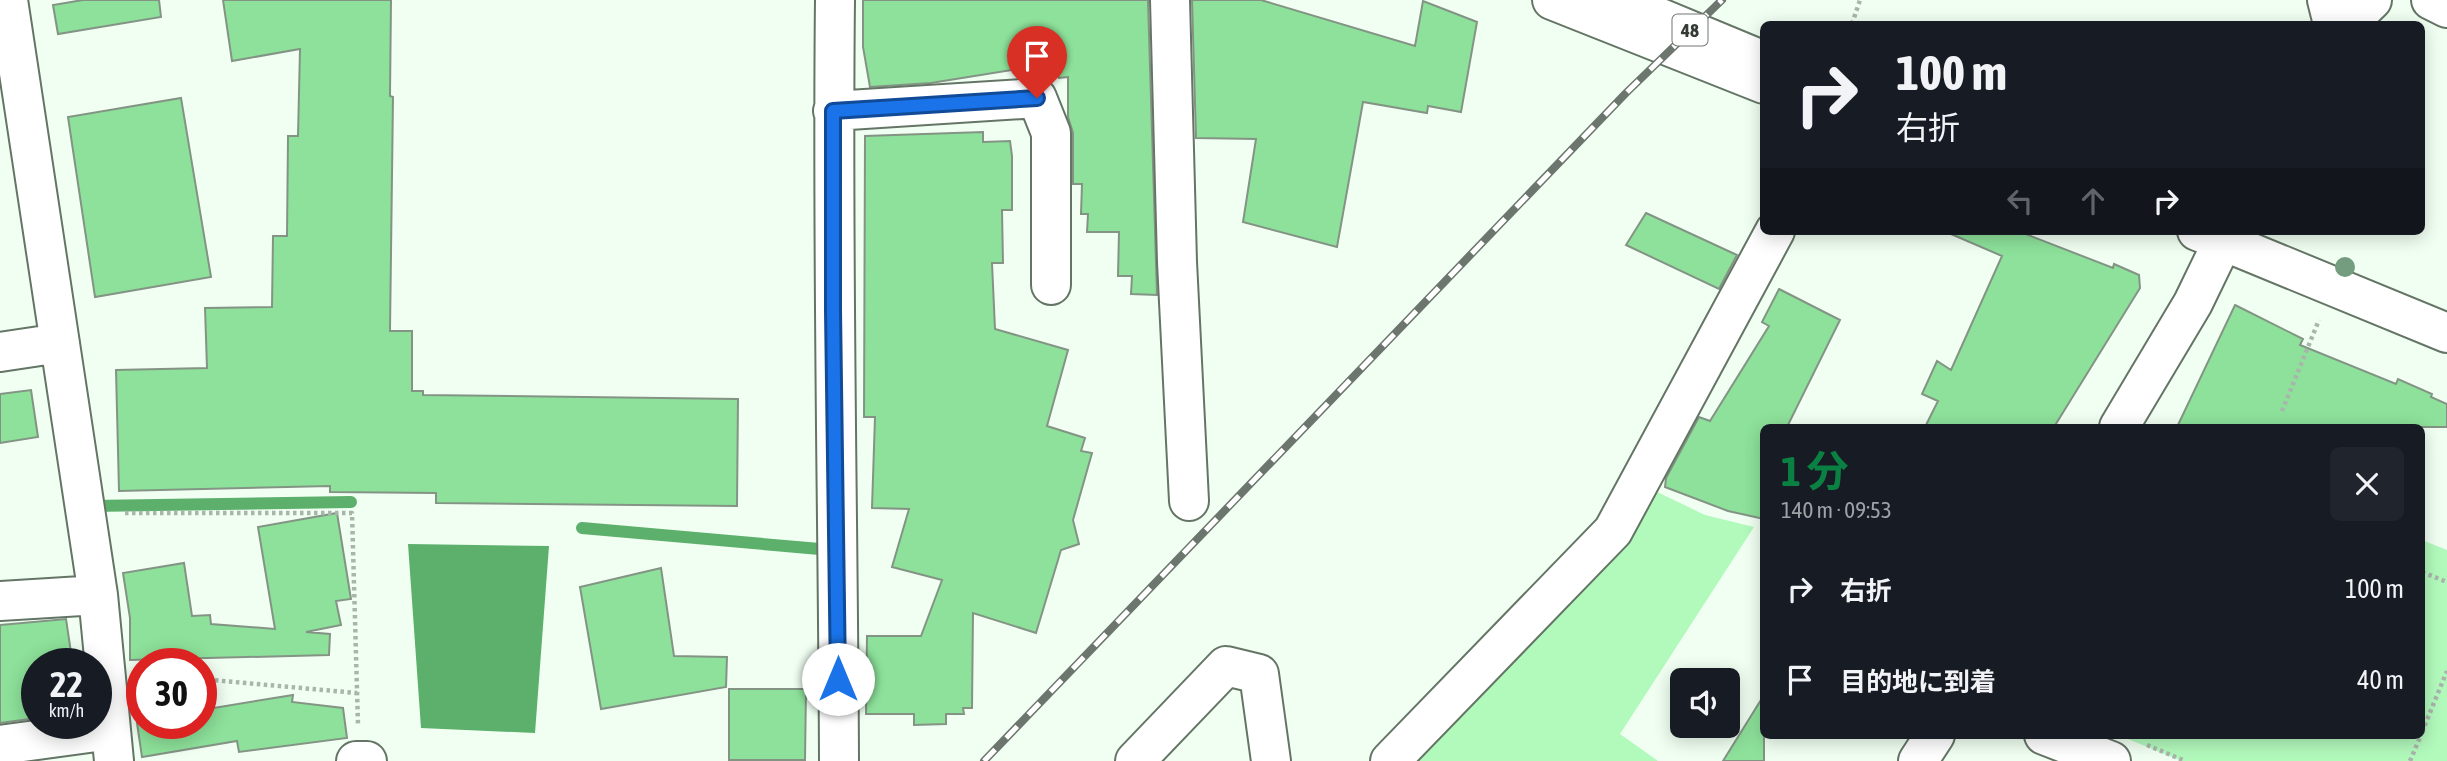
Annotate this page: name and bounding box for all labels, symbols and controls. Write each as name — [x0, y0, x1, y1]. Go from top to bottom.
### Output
road number: 48 — [1672, 14, 1708, 46]
pin — [1007, 26, 1067, 98]
icon: arrive — [1018, 37, 1056, 75]
text: 100 m — [1896, 44, 2007, 100]
icon: right — [1781, 49, 1872, 140]
text: 右折 — [1896, 109, 1960, 146]
icon: left — [2001, 182, 2039, 220]
icon: ahead — [2074, 182, 2112, 220]
icon: right — [2147, 182, 2185, 220]
text: 1 分 — [1781, 447, 1849, 495]
button: close — [2330, 447, 2404, 521]
text: 140 m · 09:53 — [1781, 497, 1892, 523]
icon: right — [1781, 570, 1819, 608]
text: 100 m — [2345, 574, 2404, 604]
text: 右折 — [1840, 576, 1892, 606]
position arrow — [801, 642, 875, 716]
speed limit sign: 30 — [126, 648, 217, 739]
icon: arrive — [1781, 661, 1819, 699]
text: 22 — [50, 664, 83, 704]
text: 40 m — [2357, 665, 2404, 695]
text: 目的地に到着 — [1840, 667, 1996, 697]
map controls — [1670, 668, 1740, 738]
button: sound — [1670, 668, 1740, 738]
text: km/h — [49, 700, 84, 721]

